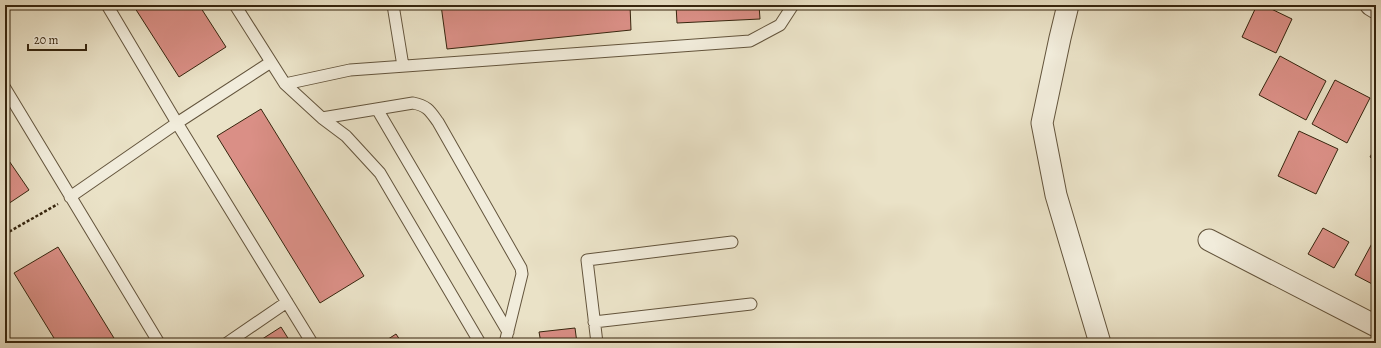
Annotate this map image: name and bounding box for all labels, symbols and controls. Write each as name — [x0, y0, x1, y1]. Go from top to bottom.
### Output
scale bar — [28, 26, 86, 52]
text: 20 m — [34, 32, 58, 48]

